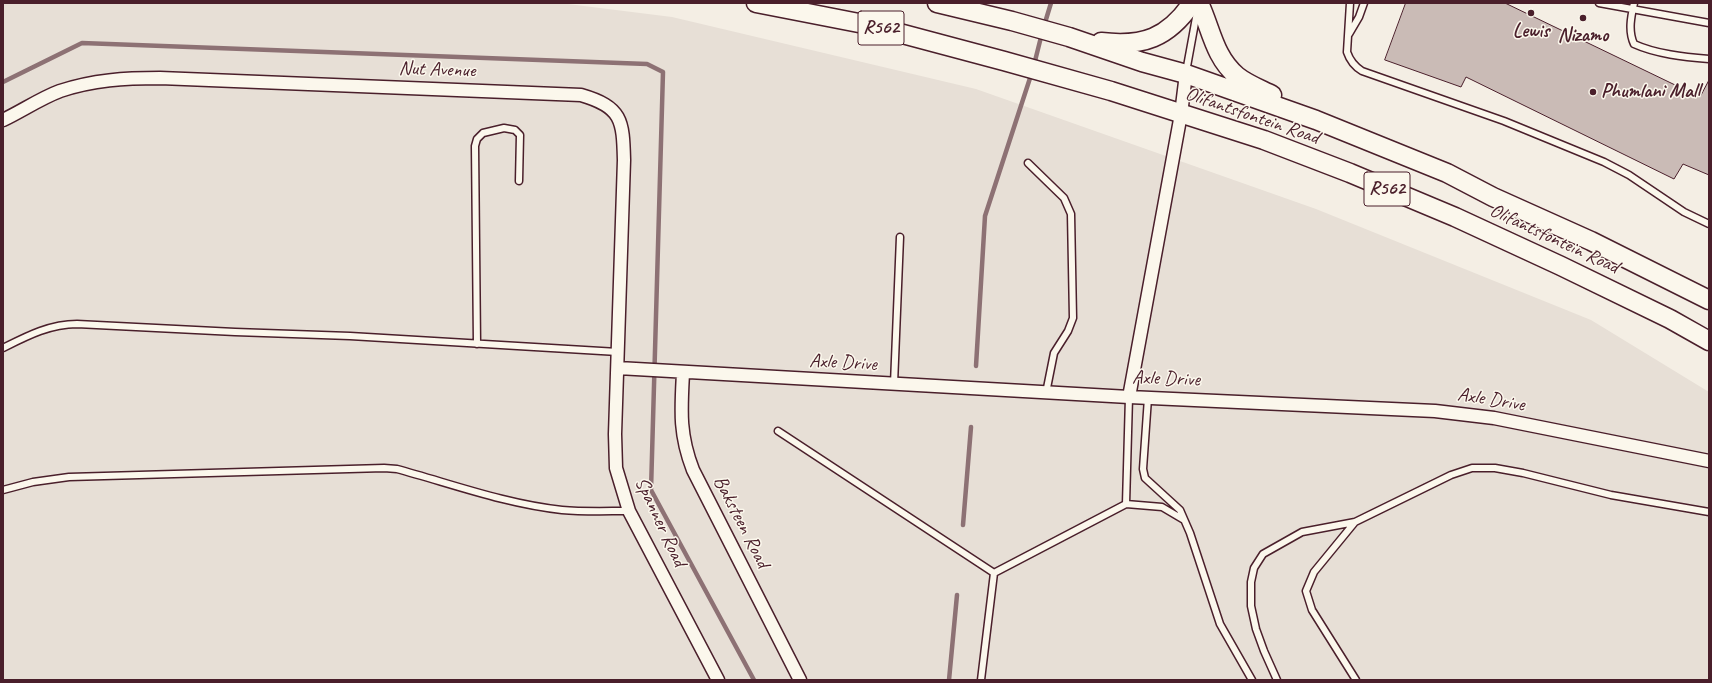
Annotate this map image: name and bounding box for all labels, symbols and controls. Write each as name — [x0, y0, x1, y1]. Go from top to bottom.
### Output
marker: Lewis — [1526, 8, 1536, 18]
road number: R562 — [858, 11, 904, 45]
marker: Nizamo — [1578, 13, 1588, 23]
place label: Lewis — [1513, 20, 1549, 44]
place label: Nizamo — [1558, 24, 1608, 48]
street label: Nut Avenue — [398, 57, 476, 83]
place label: Phumlani Mall — [1601, 80, 1700, 104]
street label: Olifantsfontein Road — [1182, 82, 1322, 150]
marker: Phumlani Mall — [1588, 87, 1598, 97]
road number: R562 — [1364, 172, 1410, 206]
street label: Olifantsfontein Road — [1486, 199, 1622, 279]
street label: Axle Drive — [809, 349, 877, 377]
street label: Axle Drive — [1132, 366, 1200, 392]
street label: Axle Drive — [1456, 383, 1526, 417]
street label: Baksteen Road — [708, 472, 774, 572]
street label: Spanner Road — [629, 473, 691, 571]

